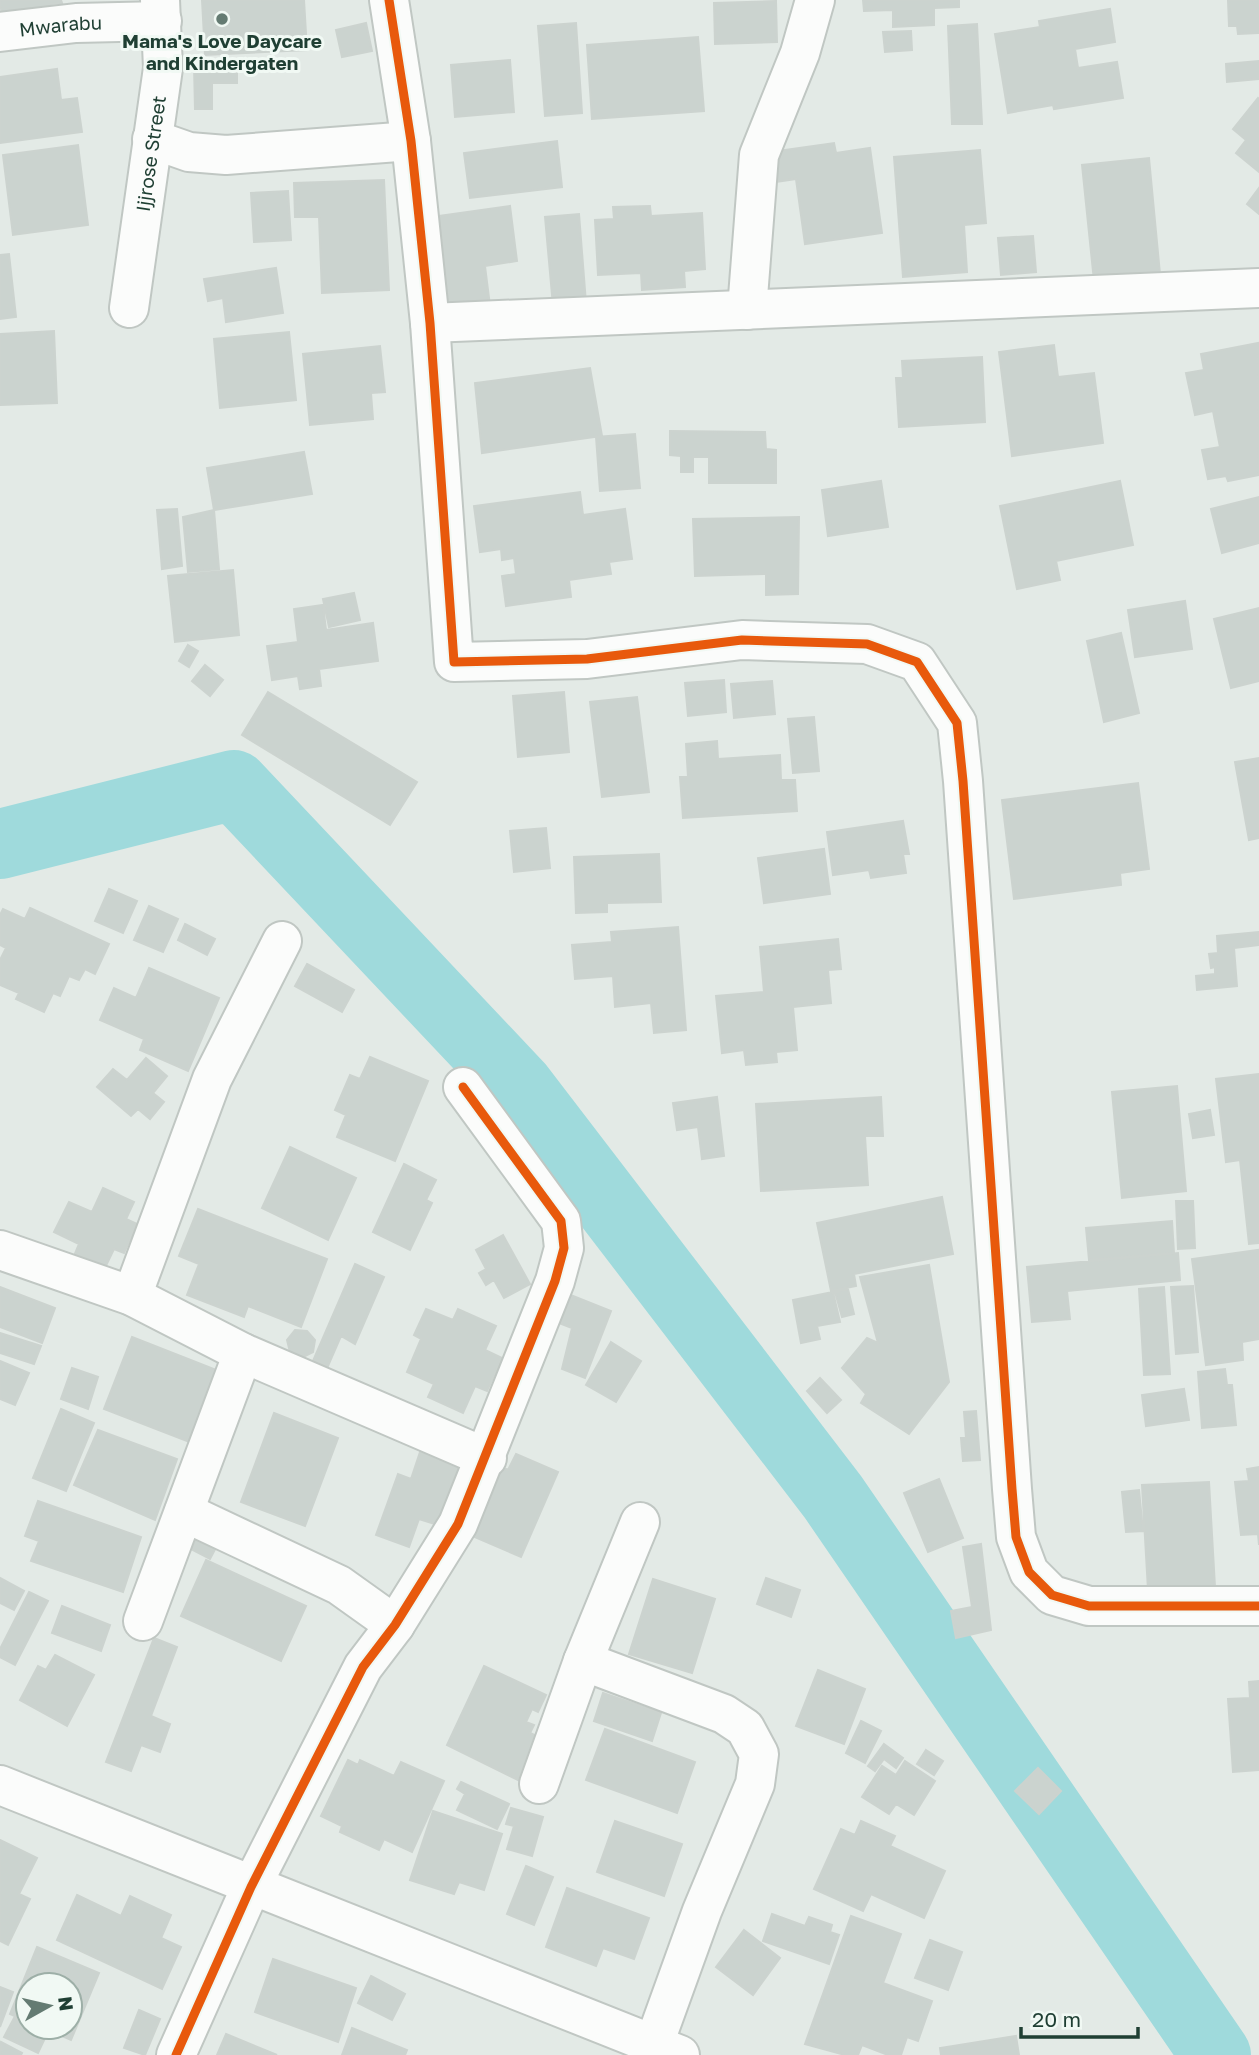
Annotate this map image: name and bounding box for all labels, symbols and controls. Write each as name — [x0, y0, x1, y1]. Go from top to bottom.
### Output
street label: Mwarabu — [18, 10, 102, 41]
marker: Mama's Love Daycare and Kindergaten — [214, 11, 230, 27]
place label: Mama's Love Daycare and Kindergaten — [122, 29, 322, 74]
street label: Ijjrose Street — [131, 94, 170, 213]
north arrow — [14, 1971, 84, 2041]
text: N — [54, 1995, 79, 2012]
scale bar — [1021, 1996, 1138, 2040]
text: 20 m — [1032, 2006, 1081, 2032]

